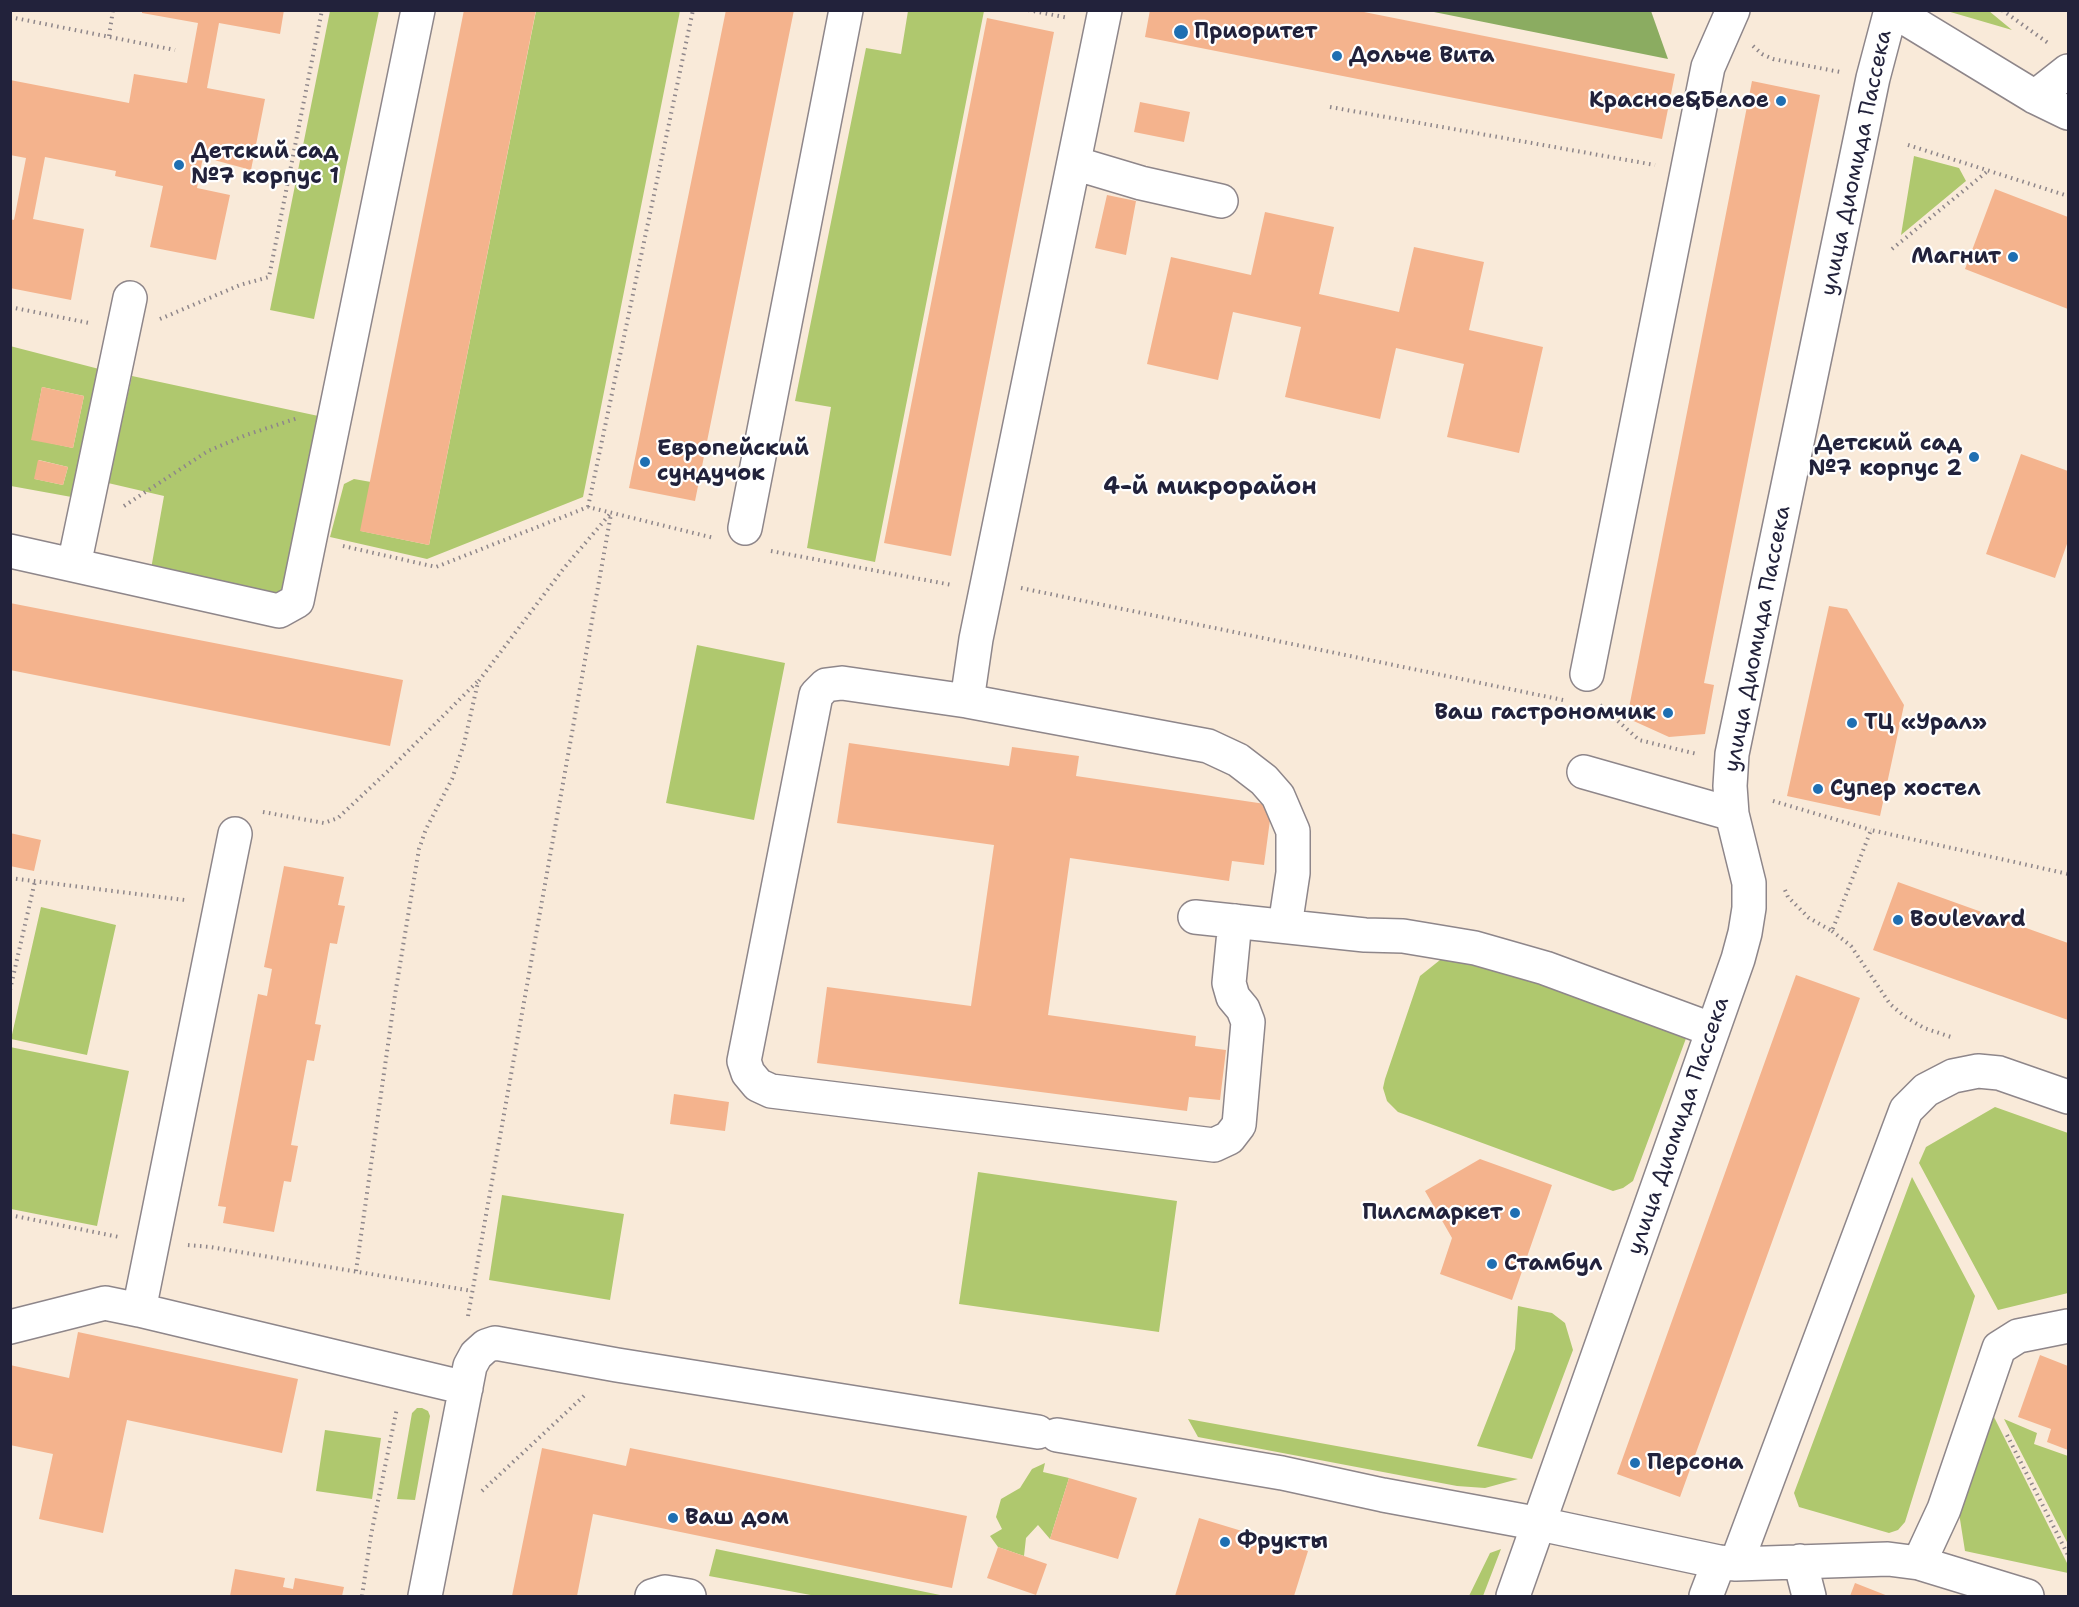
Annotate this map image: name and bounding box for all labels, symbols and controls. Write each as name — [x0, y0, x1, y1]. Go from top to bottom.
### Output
place label: Приоритет — [1194, 19, 1317, 45]
marker: Приоритет — [1172, 23, 1190, 41]
street label: улица Диомида Пассека — [1816, 28, 1898, 298]
place label: Дольче Вита — [1349, 43, 1494, 69]
marker: Дольче Вита — [1330, 49, 1344, 63]
place label: Красное&Белое — [1589, 88, 1769, 114]
marker: Красное&Белое — [1774, 94, 1788, 108]
place label: Детский сад №7 корпус 1 — [191, 139, 339, 190]
marker: Детский сад №7 корпус 1 — [172, 158, 186, 172]
place label: Магнит — [1911, 244, 2001, 270]
marker: Магнит — [2006, 250, 2020, 264]
place label: Детский сад №7 корпус 2 — [1808, 431, 1962, 482]
place label: Европейский сундучок — [657, 436, 809, 488]
marker: Детский сад №7 корпус 2 — [1967, 450, 1981, 464]
marker: Европейский сундучок — [638, 455, 652, 469]
district label: 4-й микрорайон — [1103, 474, 1317, 502]
street label: улица Диомида Пассека — [1719, 504, 1797, 774]
place label: Ваш гастрономчик — [1434, 700, 1656, 726]
marker: Ваш гастрономчик — [1661, 706, 1675, 720]
place label: ТЦ «Урал» — [1864, 710, 1987, 736]
marker: ТЦ «Урал» — [1845, 716, 1859, 730]
place label: Супер хостел — [1830, 776, 1981, 802]
marker: Супер хостел — [1811, 782, 1825, 796]
place label: Boulevard — [1910, 907, 2026, 933]
marker: Boulevard — [1891, 913, 1905, 927]
street label: улица Диомида Пассека — [1622, 994, 1736, 1258]
place label: Пилсмаркет — [1362, 1200, 1503, 1226]
marker: Пилсмаркет — [1508, 1206, 1522, 1220]
place label: Стамбул — [1504, 1251, 1602, 1277]
marker: Стамбул — [1485, 1257, 1499, 1271]
place label: Персона — [1647, 1450, 1744, 1476]
marker: Персона — [1628, 1456, 1642, 1470]
place label: Ваш дом — [685, 1505, 789, 1531]
marker: Ваш дом — [666, 1511, 680, 1525]
place label: Фрукты — [1237, 1529, 1328, 1555]
marker: Фрукты — [1218, 1535, 1232, 1549]

